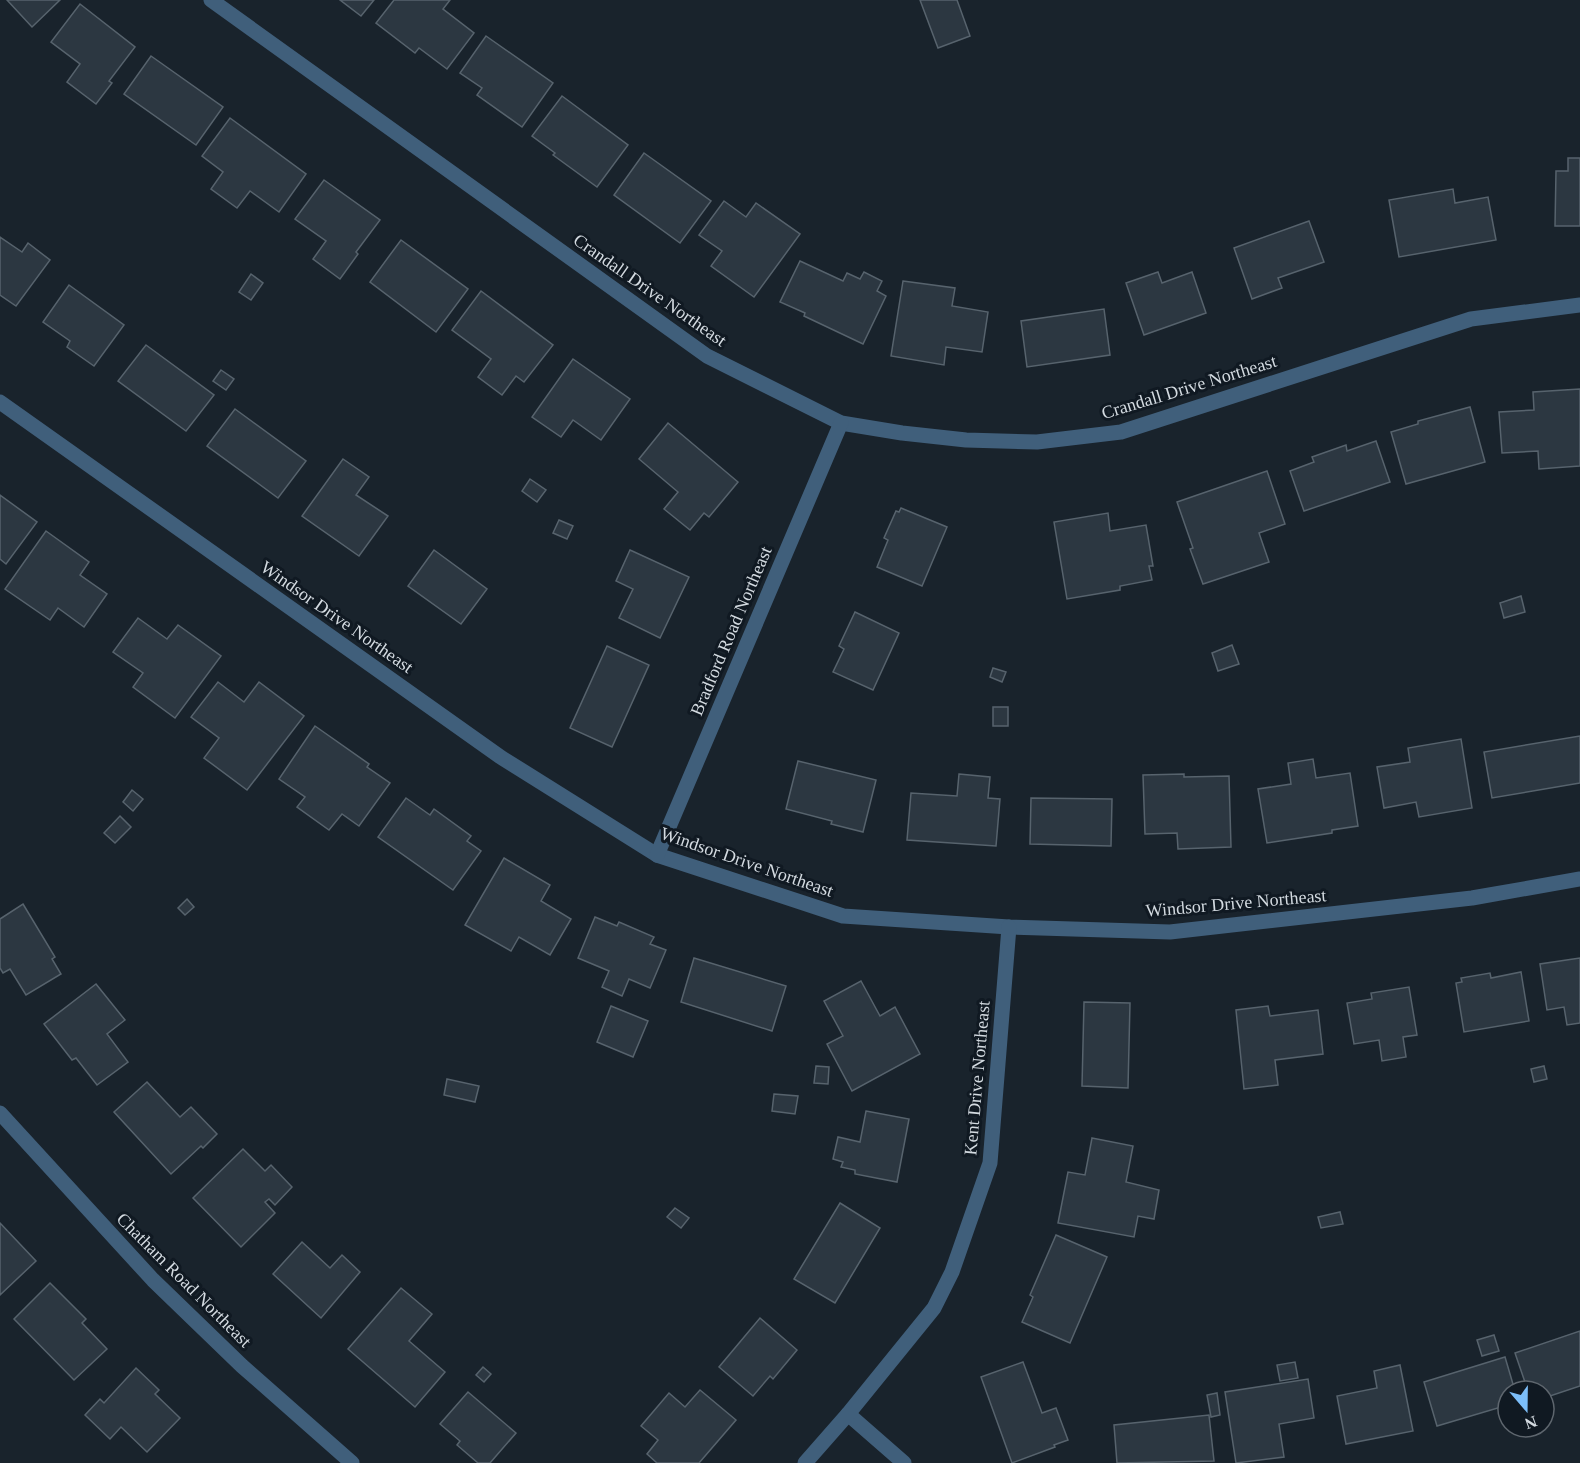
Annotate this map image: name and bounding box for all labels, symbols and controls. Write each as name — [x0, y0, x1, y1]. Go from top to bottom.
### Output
street label: Crandall Drive Northeast — [570, 230, 730, 350]
street label: Crandall Drive Northeast — [1099, 351, 1279, 423]
street label: Bradford Road Northeast — [686, 543, 776, 719]
street label: Windsor Drive Northeast — [257, 557, 417, 677]
street label: Windsor Drive Northeast — [658, 823, 836, 901]
street label: Windsor Drive Northeast — [1145, 885, 1327, 921]
street label: Kent Drive Northeast — [960, 1000, 994, 1156]
street label: Chatham Road Northeast — [113, 1209, 255, 1351]
north arrow — [1496, 1379, 1556, 1439]
text: N — [1522, 1413, 1539, 1433]

